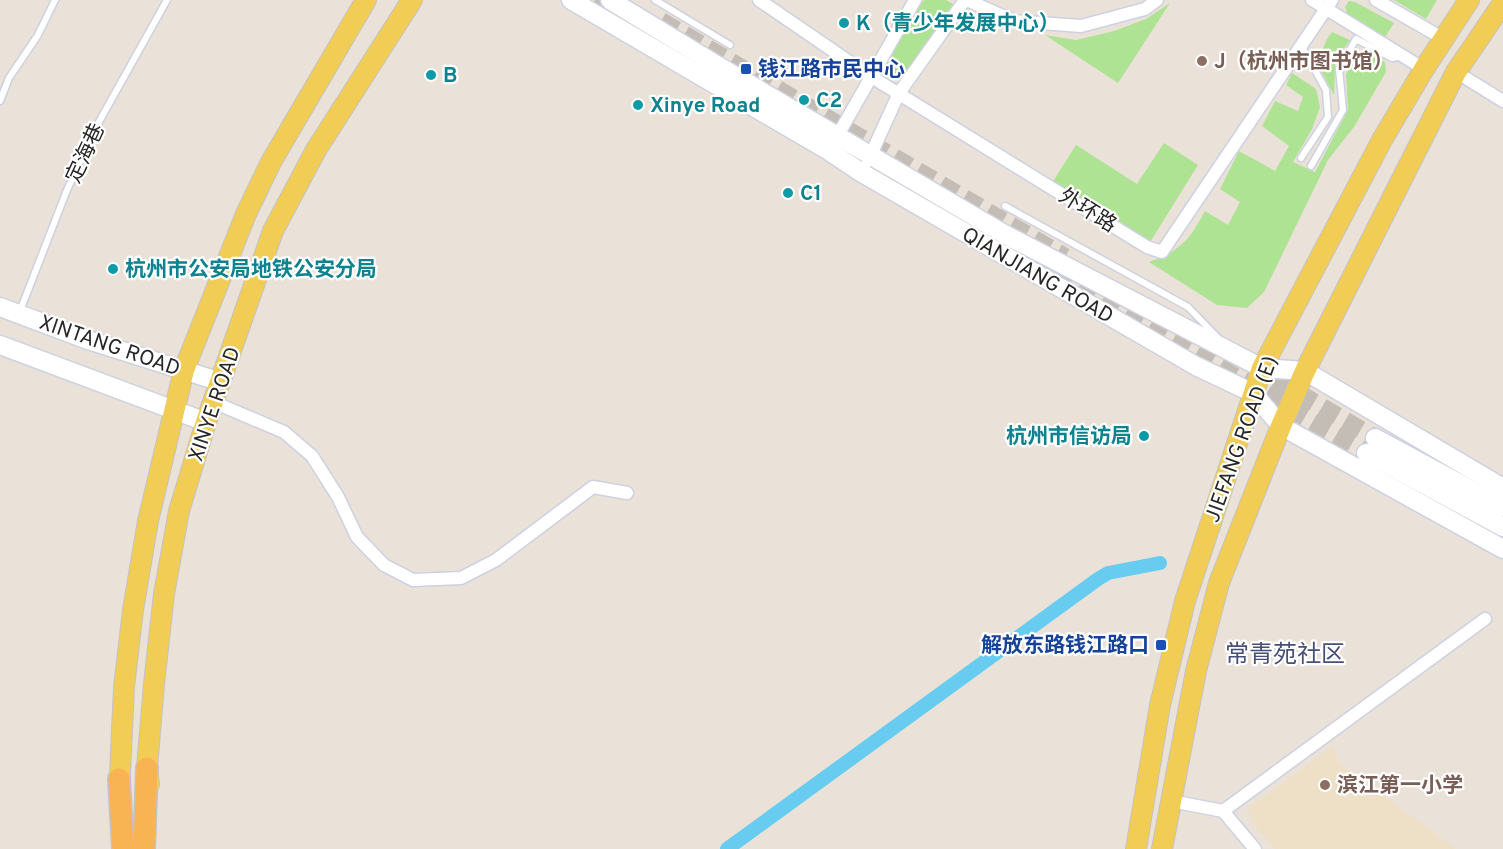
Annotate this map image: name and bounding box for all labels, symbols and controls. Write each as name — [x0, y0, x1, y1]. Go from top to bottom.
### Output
place label: K（青少年发展中心） — [856, 11, 1060, 38]
marker: K（青少年发展中心） — [837, 16, 851, 30]
place label: J（杭州市图书馆） — [1214, 49, 1394, 76]
marker: J（杭州市图书馆） — [1195, 54, 1209, 68]
place label: 钱江路市民中心 — [758, 57, 905, 84]
marker: 钱江路市民中心 — [739, 62, 753, 76]
place label: B — [443, 63, 458, 90]
marker: B — [424, 68, 438, 82]
place label: C2 — [816, 88, 842, 115]
place label: Xinye Road — [650, 93, 760, 120]
marker: C2 — [797, 93, 811, 107]
marker: Xinye Road — [631, 98, 645, 112]
street label: 定海巷 — [61, 119, 112, 188]
place label: C1 — [800, 181, 822, 208]
street label: 外环路 — [1053, 183, 1121, 239]
marker: C1 — [781, 186, 795, 200]
street label: QIANJIANG ROAD — [957, 222, 1118, 331]
place label: 杭州市公安局地铁公安分局 — [125, 257, 377, 284]
marker: 杭州市公安局地铁公安分局 — [106, 262, 120, 276]
street label: XINTANG ROAD — [35, 310, 184, 383]
street label: XINYE ROAD — [183, 344, 248, 465]
street label: JIEFANG ROAD (E) — [1200, 353, 1285, 526]
place label: 杭州市信访局 — [1006, 424, 1132, 451]
marker: 杭州市信访局 — [1137, 429, 1151, 443]
place label: 解放东路钱江路口 — [981, 633, 1149, 660]
marker: 解放东路钱江路口 — [1154, 638, 1168, 652]
district label: 常青苑社区 — [1225, 641, 1345, 671]
place label: 滨江第一小学 — [1337, 773, 1463, 800]
marker: 滨江第一小学 — [1318, 778, 1332, 792]

